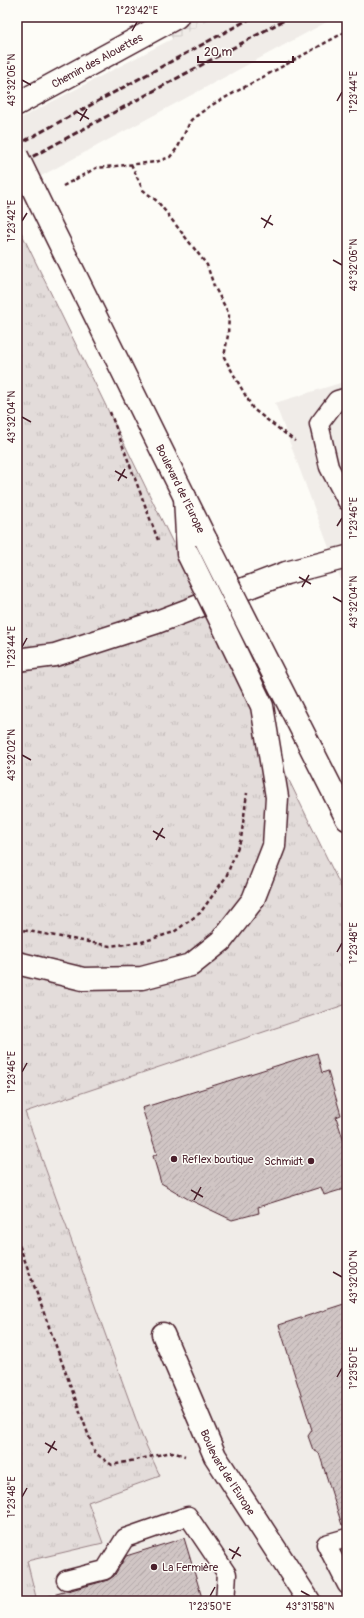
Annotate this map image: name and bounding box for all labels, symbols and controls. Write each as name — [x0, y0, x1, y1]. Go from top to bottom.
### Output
text: 1°23'42"E — [116, 5, 158, 17]
street label: Chemin des Alouettes — [49, 30, 145, 91]
scale bar — [198, 38, 293, 64]
text: 20 m — [204, 45, 233, 60]
text: 43°32'06"N — [6, 54, 18, 106]
text: 1°23'44"E — [348, 71, 360, 113]
text: 1°23'42"E — [6, 200, 18, 242]
text: 43°32'06"N — [348, 239, 360, 291]
text: 43°32'04"N — [6, 391, 18, 443]
street label: Boulevard de l'Europe — [153, 442, 208, 535]
text: 1°23'46"E — [348, 497, 360, 539]
text: 43°32'04"N — [348, 576, 360, 628]
text: 1°23'44"E — [6, 626, 18, 668]
text: 43°32'02"N — [6, 729, 18, 781]
text: 1°23'48"E — [348, 922, 360, 964]
text: 1°23'46"E — [6, 1051, 18, 1093]
place label: Reflex boutique — [182, 1153, 254, 1166]
marker: Reflex boutique — [169, 1154, 179, 1164]
place label: Schmidt — [264, 1155, 304, 1168]
marker: Schmidt — [306, 1156, 316, 1166]
text: 43°32'00"N — [348, 1250, 360, 1304]
text: 1°23'50"E — [348, 1347, 360, 1389]
street label: Boulevard de l'Europe — [198, 1428, 258, 1518]
text: 1°23'48"E — [6, 1476, 18, 1518]
place label: La Fermière — [162, 1561, 219, 1574]
marker: La Fermière — [149, 1562, 159, 1572]
text: 1°23'50"E — [189, 1601, 231, 1613]
text: 43°31'58"N — [286, 1601, 334, 1613]

